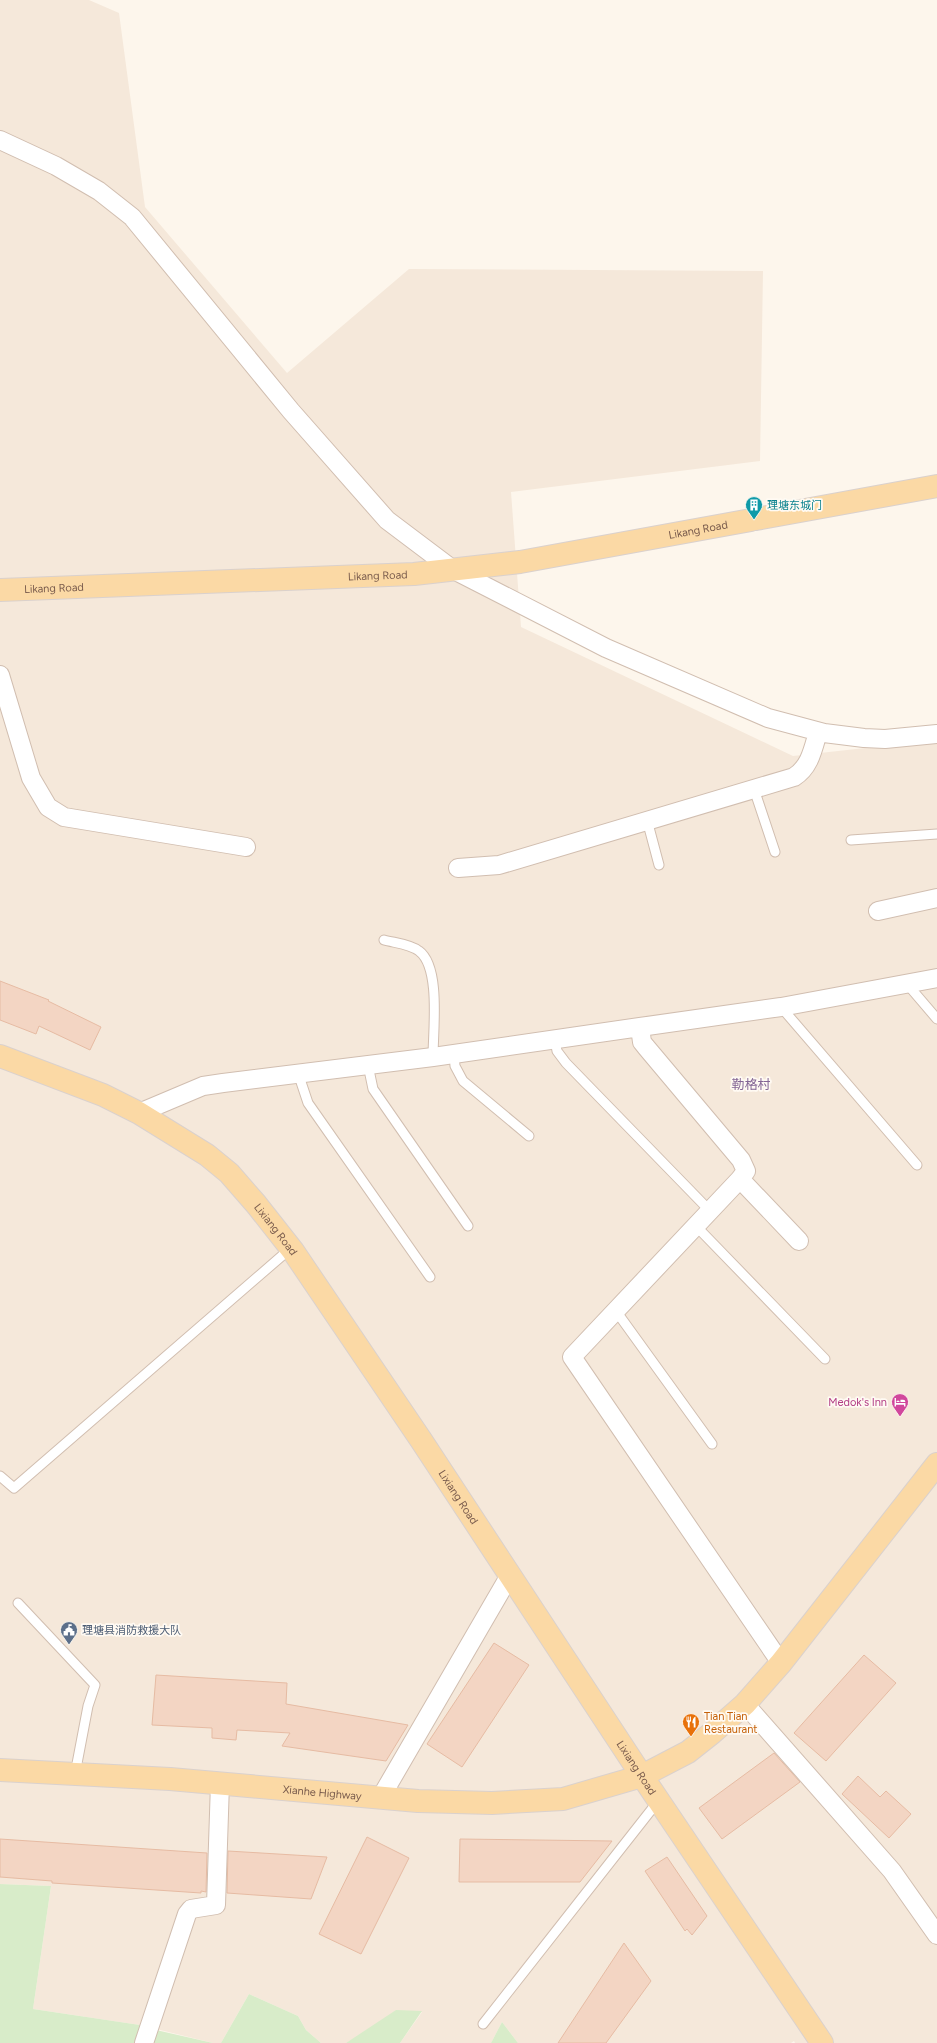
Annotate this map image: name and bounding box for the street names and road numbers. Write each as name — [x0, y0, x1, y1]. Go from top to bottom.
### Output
street label: Likang Road — [668, 518, 729, 542]
street label: Likang Road — [348, 568, 408, 584]
street label: Likang Road — [24, 581, 84, 596]
street label: Lixiang Road — [251, 1201, 300, 1258]
street label: Lixiang Road — [435, 1468, 481, 1527]
street label: Lixiang Road — [613, 1738, 659, 1797]
street label: Xianhe Highway — [282, 1783, 362, 1803]

